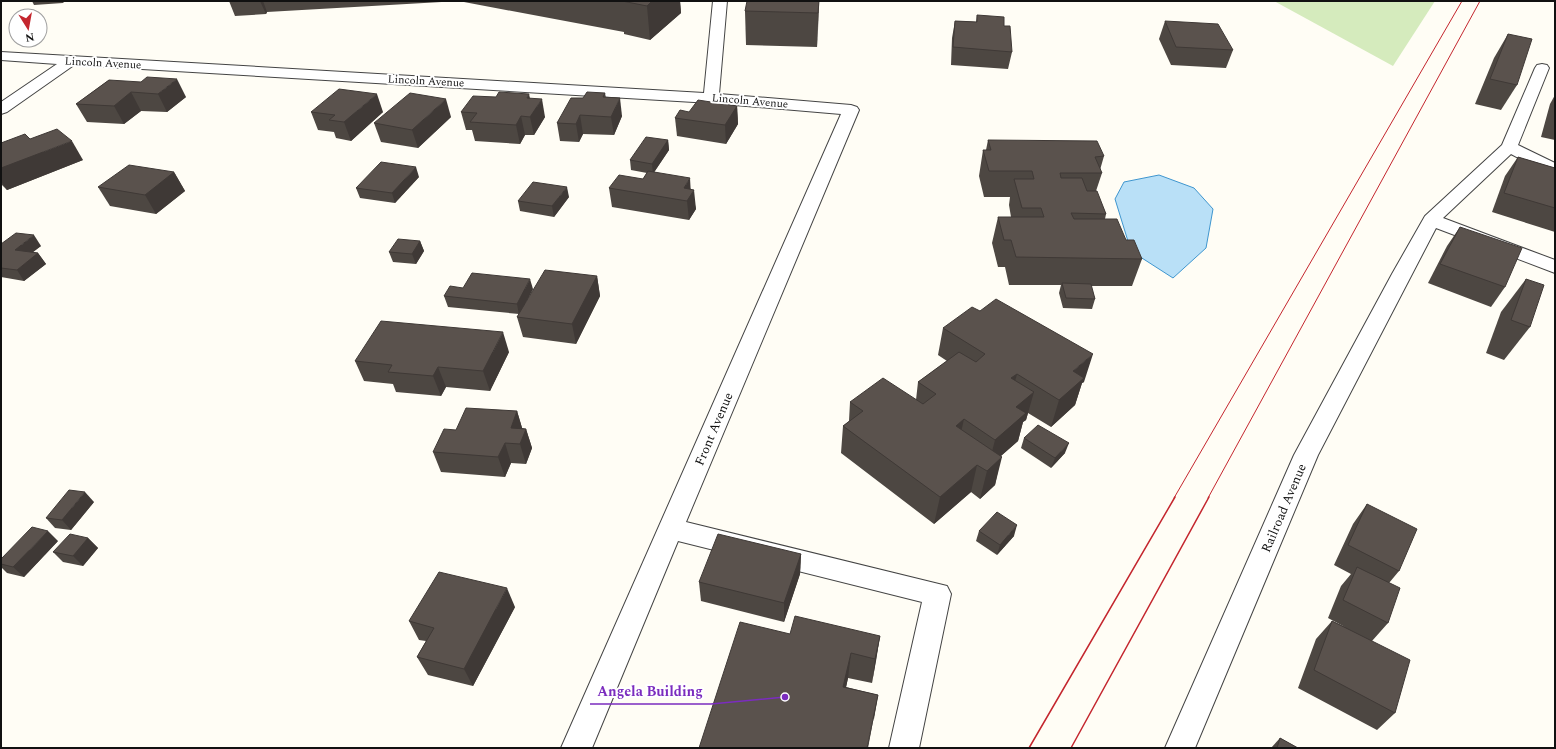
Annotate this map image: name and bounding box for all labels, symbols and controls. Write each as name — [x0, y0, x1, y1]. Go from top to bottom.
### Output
north arrow — [8, 8, 48, 48]
text: N — [24, 28, 36, 47]
street label: Lincoln Avenue — [64, 53, 142, 73]
street label: Lincoln Avenue — [387, 71, 465, 91]
street label: Lincoln Avenue — [711, 89, 789, 113]
street label: Front Avenue — [690, 389, 738, 469]
street label: Railroad Avenue — [1256, 460, 1312, 556]
callout: Angela Building — [590, 678, 711, 704]
text: Angela Building — [597, 681, 703, 702]

